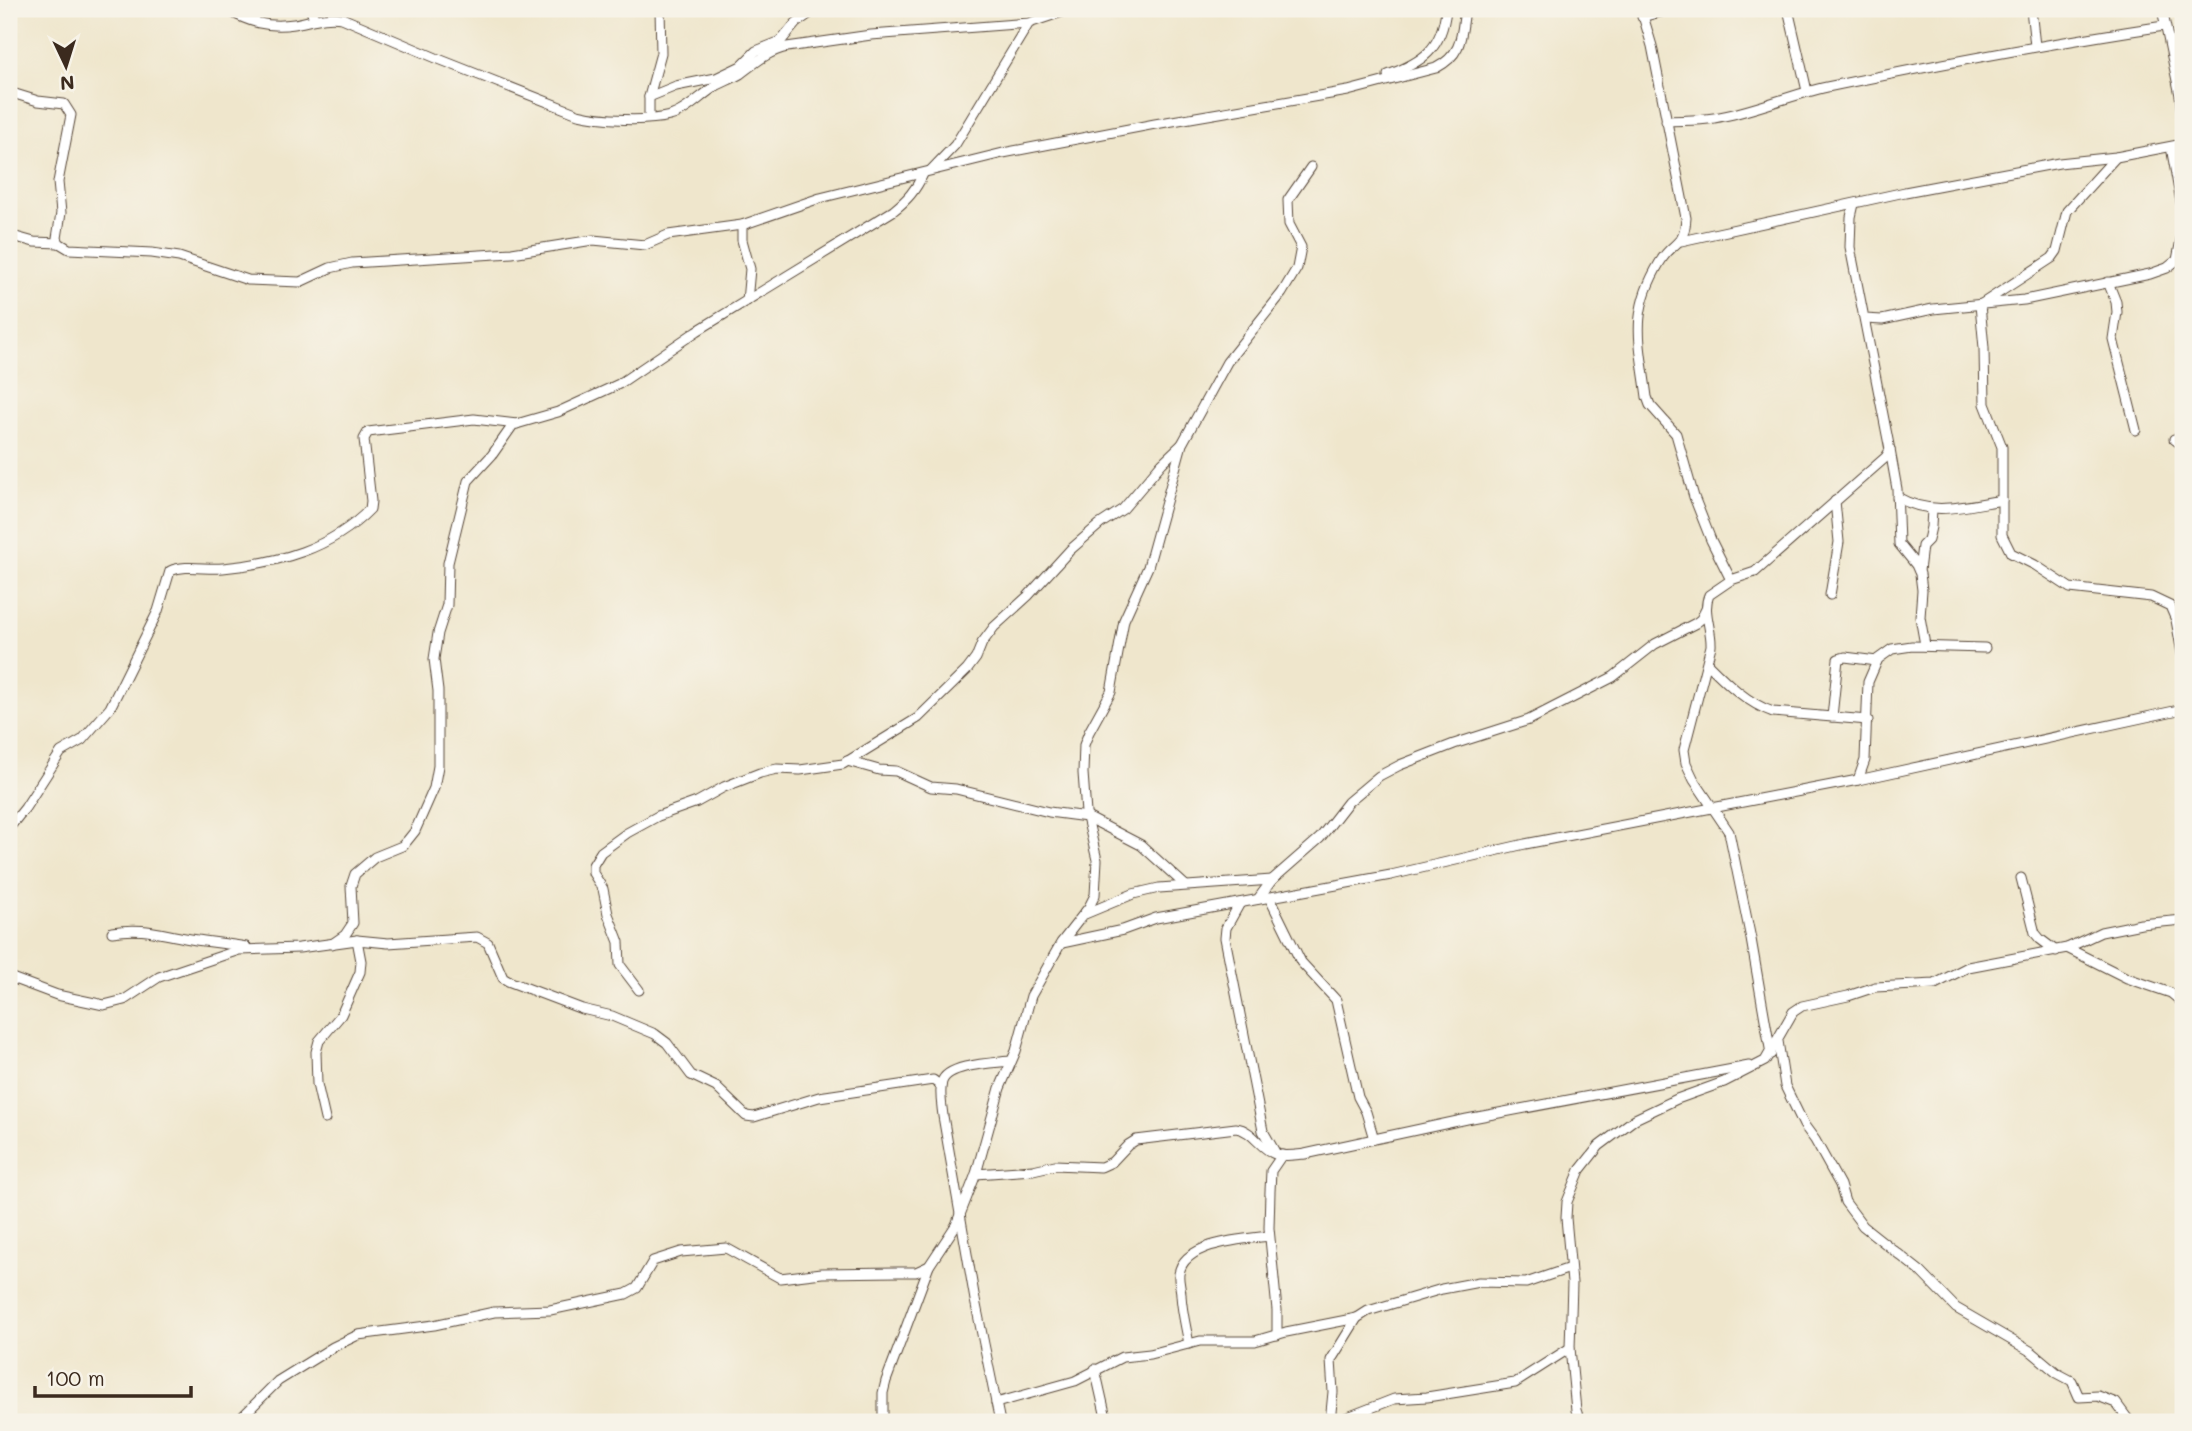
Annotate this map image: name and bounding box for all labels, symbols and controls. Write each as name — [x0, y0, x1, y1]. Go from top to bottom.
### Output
north arrow — [32, 32, 102, 102]
text: N — [59, 70, 75, 96]
scale bar — [35, 1354, 191, 1398]
text: 100 m — [46, 1364, 105, 1391]

